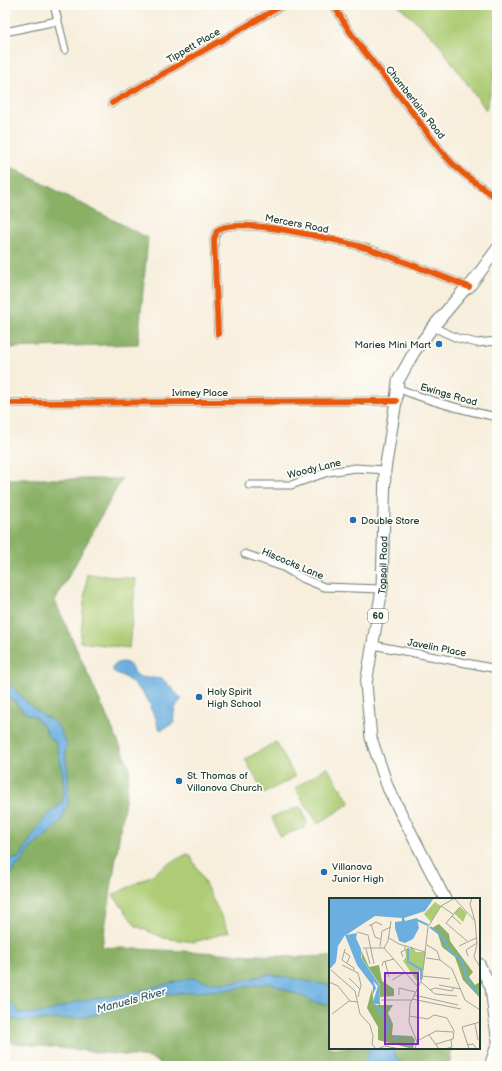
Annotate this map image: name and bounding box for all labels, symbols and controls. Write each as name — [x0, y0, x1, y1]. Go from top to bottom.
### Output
street label: Tippett Place — [165, 26, 222, 66]
street label: Chamberlains Road — [383, 64, 448, 142]
street label: Mercers Road — [264, 212, 330, 236]
place label: Maries Mini Mart — [354, 339, 431, 351]
marker: Maries Mini Mart — [434, 339, 444, 349]
street label: Ewings Road — [419, 381, 479, 409]
street label: Ivimey Place — [172, 387, 228, 399]
street label: Woody Lane — [286, 456, 342, 481]
marker: Double Store — [348, 515, 358, 525]
place label: Double Store — [361, 515, 419, 527]
street label: Topsail Road — [376, 535, 390, 596]
street label: Hiscocks Lane — [260, 545, 325, 582]
road number: 60 — [368, 609, 388, 623]
street label: Javelin Place — [406, 636, 467, 660]
place label: Holy Spirit High School — [207, 686, 261, 710]
marker: Holy Spirit High School — [194, 692, 204, 702]
place label: St. Thomas of Villanova Church — [187, 770, 263, 794]
marker: St. Thomas of Villanova Church — [174, 776, 184, 786]
place label: Villanova Junior High — [332, 861, 384, 885]
marker: Villanova Junior High — [319, 867, 329, 877]
inset map — [329, 898, 480, 1049]
water label: Manuels River — [95, 985, 168, 1016]

